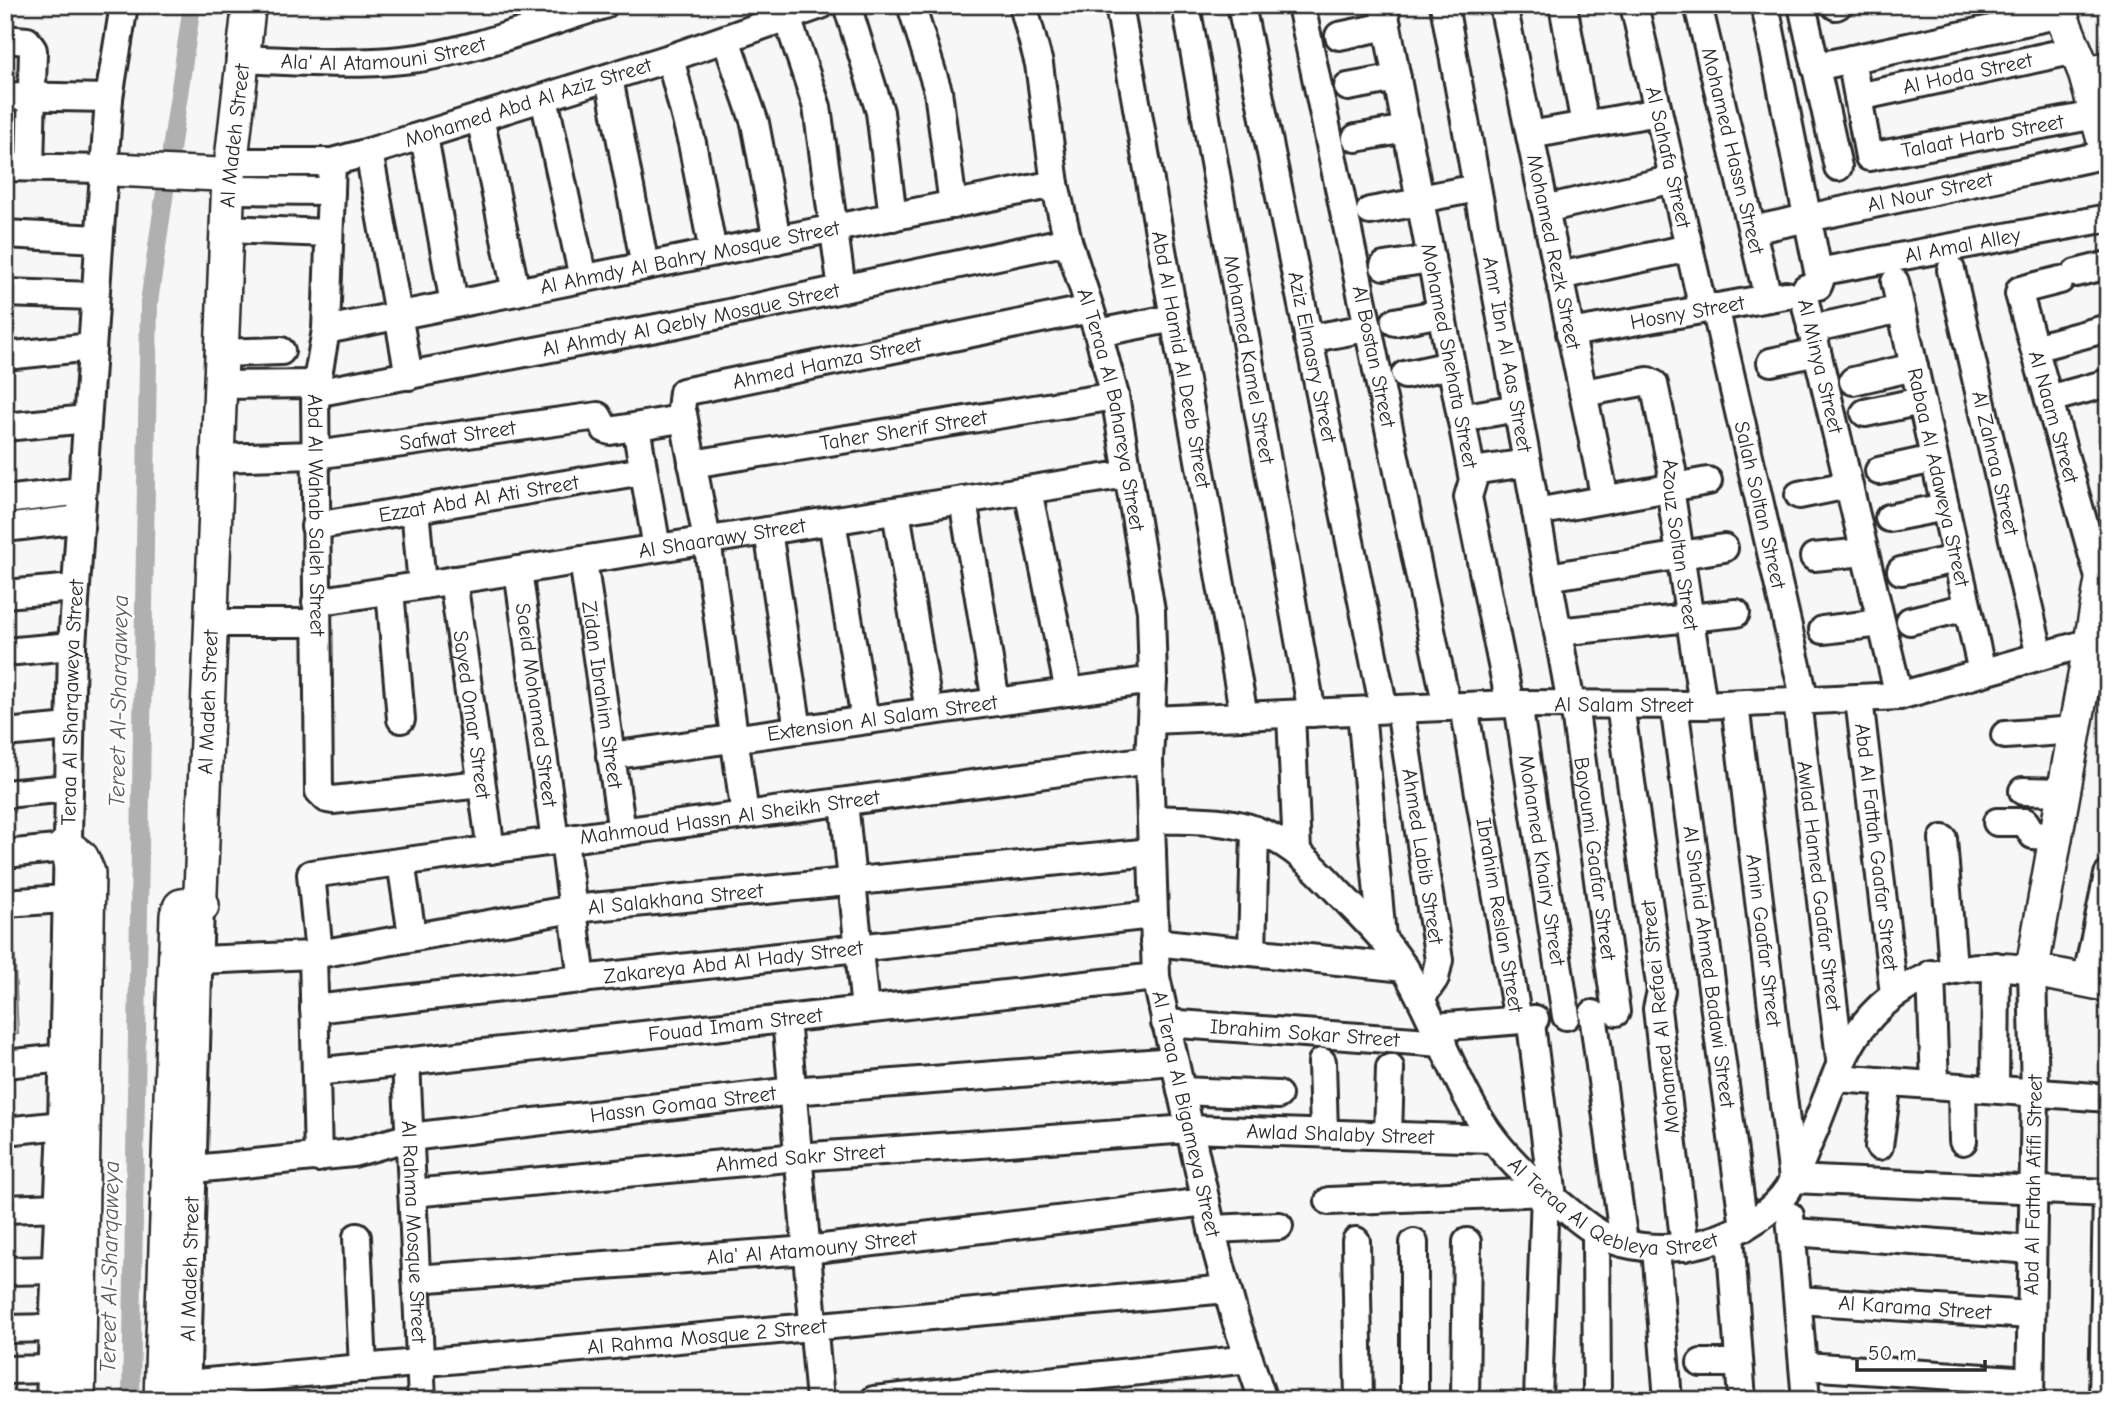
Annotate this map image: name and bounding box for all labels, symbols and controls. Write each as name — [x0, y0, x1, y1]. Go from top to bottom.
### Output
street label: Ala' Al Atamouni Street — [280, 31, 489, 75]
street label: Mohamed Hassn Street — [1697, 45, 1769, 258]
street label: Al Hoda Street — [1901, 48, 2035, 99]
street label: Mohamed Abd Al Aziz Street — [402, 52, 655, 152]
street label: Al Madeh Street — [215, 62, 254, 208]
street label: Al Sahafa Street — [1641, 84, 1696, 231]
street label: Talaat Harb Street — [1899, 109, 2066, 163]
street label: Mohamed Rezk Street — [1522, 152, 1586, 352]
street label: Al Nour Street — [1865, 167, 1996, 217]
street label: Al Ahmdy Al Bahry Mosque Street — [538, 215, 843, 299]
street label: Al Amal Alley — [1903, 222, 2023, 268]
street label: Abd Al Hamid Al Deeb Street — [1147, 229, 1216, 491]
street label: Mohamed Shehata Street — [1416, 241, 1483, 471]
street label: Mohamed Kamel Street — [1219, 253, 1280, 467]
street label: Amr Ibn Al Aas Street — [1478, 255, 1537, 455]
street label: Aziz Elmasry Street — [1283, 269, 1342, 445]
street label: Al Ahmdy Al Qebly Mosque Street — [540, 278, 843, 361]
street label: Al Bostan Street — [1348, 283, 1401, 430]
street label: Al Teraa Al Bahareya Street — [1072, 285, 1150, 533]
street label: Hosny Street — [1628, 290, 1747, 334]
street label: Al Minya Street — [1793, 297, 1848, 437]
street label: Ahmed Hamza Street — [730, 331, 924, 394]
street label: Al Naam Street — [2024, 348, 2084, 487]
street label: Rabaa Al Adaweya Street — [1903, 366, 1975, 590]
street label: Al Zahraa Street — [1967, 388, 2024, 538]
street label: Abd Al Wahab Saleh Street — [303, 394, 329, 637]
street label: Taher Sherif Street — [818, 405, 990, 455]
street label: Safwat Street — [398, 415, 518, 455]
street label: Salah Soltan Street — [1729, 419, 1791, 592]
street label: Azouz Soltan Street — [1658, 456, 1704, 633]
street label: Ezzat Abd Al Ati Street — [377, 470, 581, 527]
street label: Al Shaarawy Street — [637, 513, 808, 563]
street label: Teraa Al Sharqaweya Street — [56, 578, 89, 826]
water label: Tereet Al-Sharqaweya — [103, 594, 134, 807]
street label: Zidan Ibrahim Street — [577, 599, 628, 791]
street label: Saeid Mohamed Street — [511, 601, 562, 809]
street label: Al Madeh Street — [193, 628, 223, 775]
street label: Sayed Omar Street — [448, 629, 496, 801]
street label: Extension Al Salam Street — [766, 690, 1000, 746]
street label: Al Salam Street — [1554, 692, 1694, 717]
street label: Abd Al Fattah Gaafar Street — [1850, 722, 1903, 973]
street label: Mohamed Khairy Street — [1514, 753, 1570, 968]
street label: Bayoumi Gaafar Street — [1569, 755, 1621, 963]
street label: Awlad Hamed Gaafar Street — [1792, 759, 1846, 1013]
street label: Ahmed Labib Street — [1397, 767, 1449, 947]
street label: Mahmoud Hassn Al Sheikh Street — [578, 785, 882, 849]
street label: Ibrahim Reslan Street — [1471, 816, 1528, 1015]
street label: Al Shahid Ahmed Badawi Street — [1678, 824, 1740, 1110]
street label: Amin Gaafar Street — [1741, 852, 1786, 1029]
street label: Al Salakhana Street — [587, 878, 765, 919]
street label: Mohamed Al Refaei Street — [1636, 898, 1684, 1135]
street label: Zakareya Abd Al Hady Street — [602, 935, 865, 988]
street label: Al Teraa Al Bigameya Street — [1147, 988, 1225, 1240]
street label: Fouad Imam Street — [647, 1003, 825, 1046]
street label: Ibrahim Sokar Street — [1209, 1014, 1401, 1052]
street label: Abd Al Fattah Afifi Street — [2019, 1073, 2047, 1296]
street label: Hassn Gomaa Street — [589, 1081, 778, 1127]
street label: Awlad Shalaby Street — [1246, 1119, 1435, 1149]
street label: Al Rahma Mosque Street — [397, 1120, 431, 1344]
street label: Ahmed Sakr Street — [714, 1139, 887, 1177]
street label: Al Teraa Al Qebleya Street — [1503, 1152, 1722, 1260]
water label: Tereet Al-Sharqaweya — [94, 1160, 125, 1373]
street label: Al Madeh Street — [176, 1195, 204, 1342]
street label: Ala' Al Atamouny Street — [706, 1225, 919, 1269]
street label: Al Karama Street — [1838, 1291, 1993, 1324]
street label: Al Rahma Mosque 2 Street — [586, 1314, 829, 1359]
scale bar — [1857, 1328, 1985, 1372]
text: 50 m — [1868, 1341, 1917, 1365]

